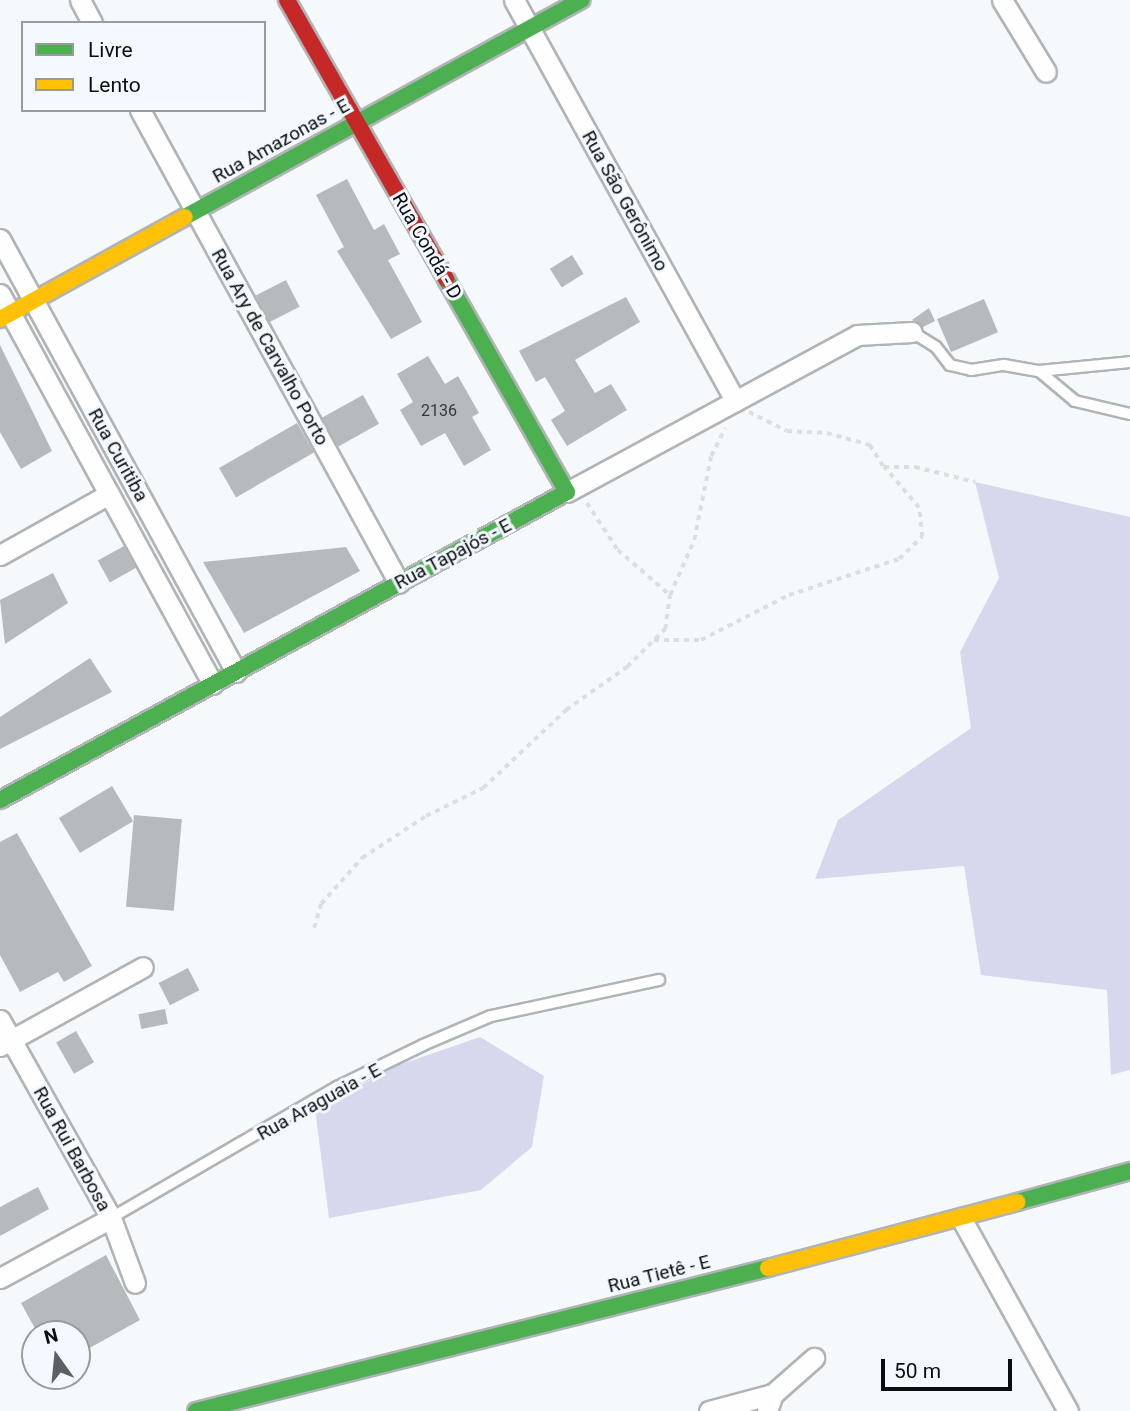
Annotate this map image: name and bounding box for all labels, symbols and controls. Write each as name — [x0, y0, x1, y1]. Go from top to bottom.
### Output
legend — [21, 21, 266, 112]
text: Livre — [88, 38, 133, 62]
text: Lento — [88, 73, 141, 97]
street label: Rua Amazonas - E — [209, 94, 353, 188]
street label: Rua São Gerônimo — [577, 127, 673, 275]
street label: Rua Condá - D — [387, 189, 467, 303]
street label: Rua Ary de Carvalho Porto — [206, 245, 334, 449]
house number: 2136 — [421, 401, 457, 421]
street label: Rua Curitiba — [83, 404, 153, 506]
street label: Rua Tapajós - E — [390, 514, 516, 594]
street label: Rua Araguaia - E — [253, 1059, 385, 1145]
street label: Rua Rui Barbosa — [28, 1083, 116, 1215]
street label: Rua Tietê - E — [605, 1250, 713, 1298]
north arrow — [21, 1320, 91, 1390]
text: N — [42, 1323, 60, 1349]
scale bar — [885, 1344, 1016, 1388]
text: 50 m — [894, 1359, 941, 1383]

